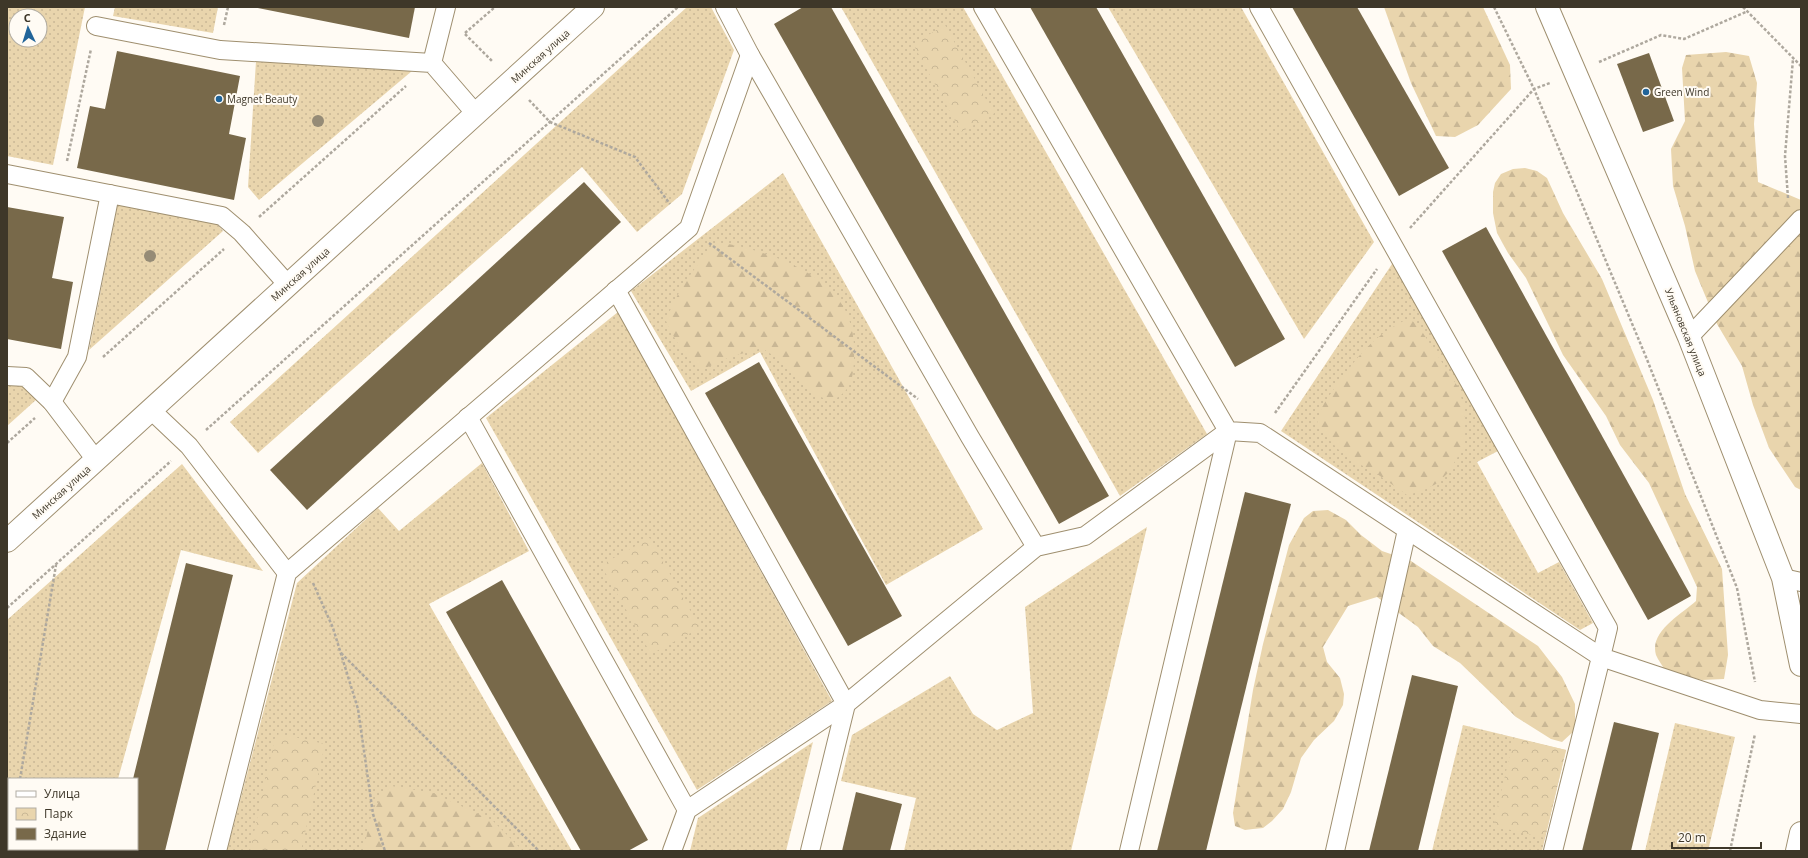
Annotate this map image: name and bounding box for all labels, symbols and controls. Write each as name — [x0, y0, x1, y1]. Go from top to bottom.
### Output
north arrow — [8, 8, 48, 48]
text: С — [23, 10, 31, 25]
street label: Минская улица — [508, 26, 572, 86]
place label: Green Wind — [1654, 85, 1709, 99]
marker: Green Wind — [1641, 87, 1651, 97]
place label: Magnet Beauty — [227, 92, 298, 106]
marker: Magnet Beauty — [214, 94, 224, 104]
street label: Минская улица — [268, 244, 332, 304]
street label: Ульяновская улица — [1662, 286, 1710, 378]
street label: Минская улица — [29, 462, 93, 522]
legend — [8, 778, 138, 850]
text: Улица — [44, 785, 80, 802]
text: Парк — [44, 805, 74, 822]
scale bar — [1672, 824, 1761, 850]
text: Здание — [44, 825, 87, 842]
text: 20 m — [1678, 829, 1706, 846]

